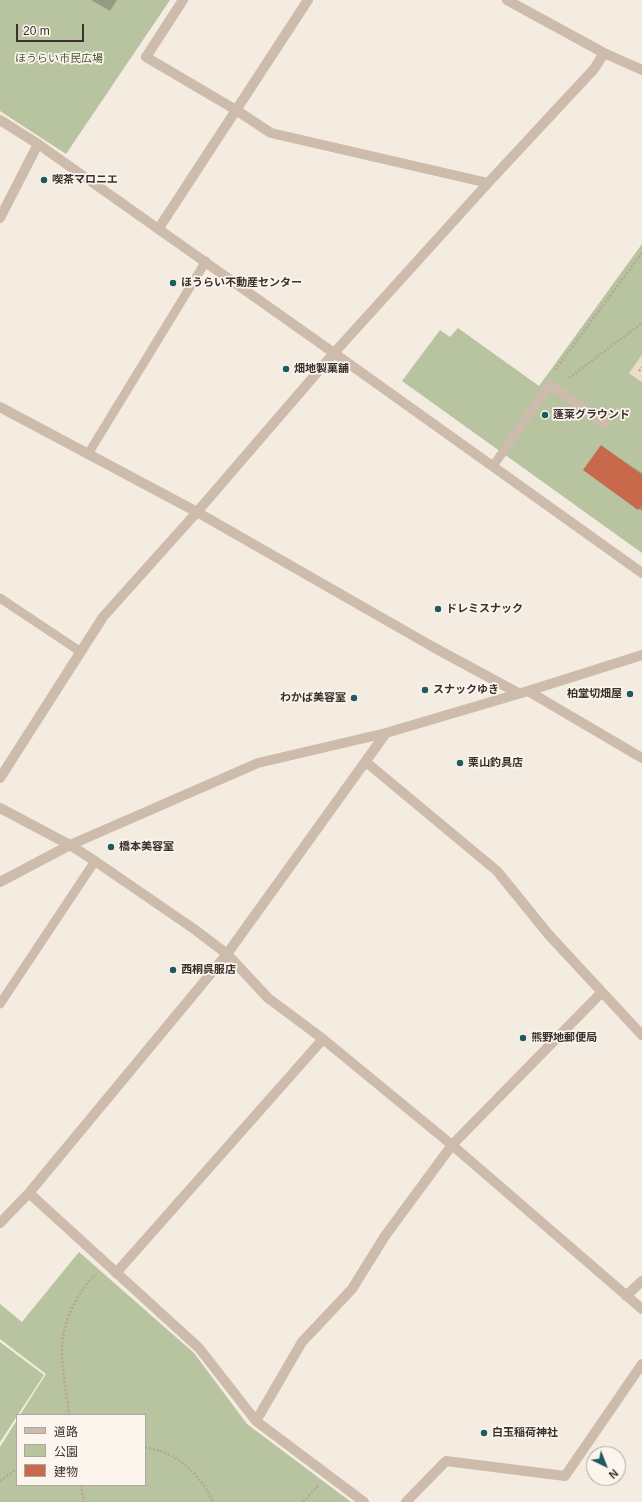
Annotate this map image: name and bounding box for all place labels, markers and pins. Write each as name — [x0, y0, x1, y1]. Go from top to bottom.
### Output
place label: 喫茶マロニエ — [52, 173, 118, 187]
marker: 喫茶マロニエ — [39, 175, 49, 185]
place label: ほうらい不動産センター — [181, 276, 302, 290]
marker: ほうらい不動産センター — [168, 278, 178, 288]
place label: 畑地製菓舗 — [294, 362, 349, 376]
marker: 畑地製菓舗 — [281, 364, 291, 374]
place label: 蓬莱グラウンド — [553, 408, 630, 422]
marker: 蓬莱グラウンド — [540, 410, 550, 420]
place label: ドレミスナック — [446, 602, 523, 616]
marker: ドレミスナック — [433, 604, 443, 614]
place label: スナックゆき — [433, 683, 499, 697]
marker: スナックゆき — [420, 685, 430, 695]
place label: 柏堂切畑屋 — [567, 687, 622, 701]
marker: 柏堂切畑屋 — [625, 689, 635, 699]
place label: わかば美容室 — [280, 691, 346, 705]
marker: わかば美容室 — [349, 693, 359, 703]
place label: 栗山釣具店 — [468, 756, 523, 770]
marker: 栗山釣具店 — [455, 758, 465, 768]
place label: 橋本美容室 — [119, 840, 174, 854]
marker: 橋本美容室 — [106, 842, 116, 852]
place label: 西桐呉服店 — [181, 963, 236, 977]
marker: 西桐呉服店 — [168, 965, 178, 975]
place label: 熊野地郵便局 — [531, 1031, 597, 1045]
marker: 熊野地郵便局 — [518, 1033, 528, 1043]
place label: 白玉稲荷神社 — [492, 1426, 558, 1440]
marker: 白玉稲荷神社 — [479, 1428, 489, 1438]

